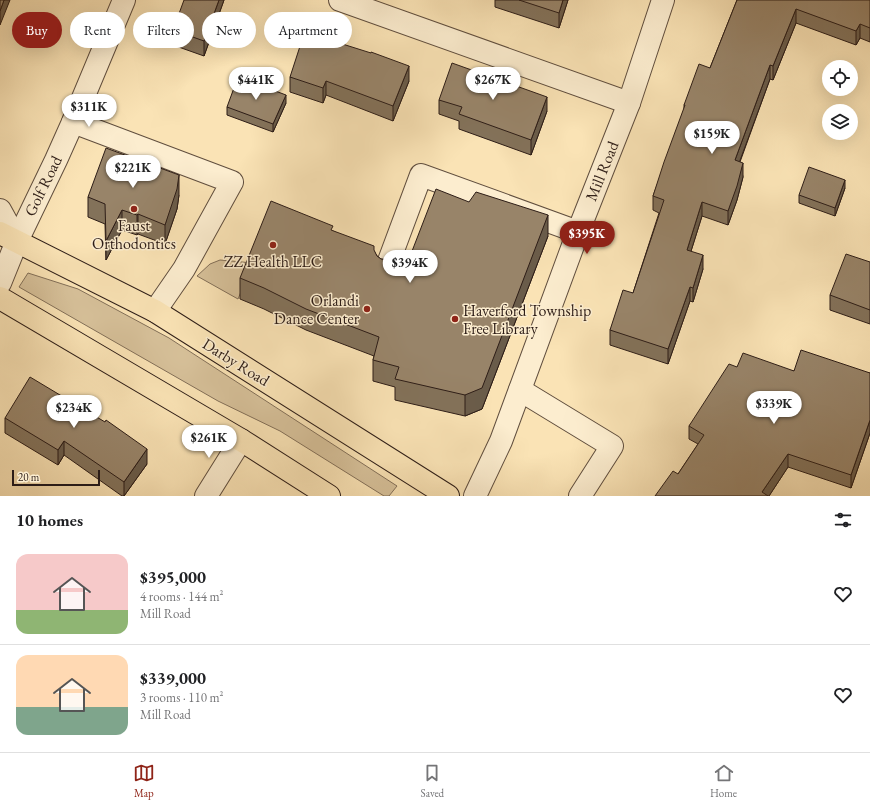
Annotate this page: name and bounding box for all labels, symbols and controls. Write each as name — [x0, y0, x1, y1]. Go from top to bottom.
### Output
chip: Buy — [12, 12, 62, 48]
chip: Rent — [70, 12, 125, 48]
chip: Filters — [133, 12, 194, 48]
chip: New — [202, 12, 256, 48]
chip: Apartment — [264, 12, 352, 48]
map controls — [822, 60, 858, 140]
button: locate — [822, 60, 858, 96]
pin: $441K — [228, 67, 284, 101]
pin: $267K — [465, 67, 521, 101]
text: $441K — [238, 71, 274, 88]
text: $267K — [475, 71, 511, 88]
pin: $311K — [61, 94, 117, 128]
text: $311K — [71, 98, 107, 115]
button: layers — [822, 104, 858, 140]
pin: $159K — [684, 121, 740, 155]
text: $159K — [694, 125, 730, 142]
street label: Mill Road — [581, 137, 624, 204]
street label: Golf Road — [19, 151, 67, 220]
pin: $221K — [105, 155, 161, 189]
text: $221K — [115, 159, 151, 176]
marker: Faust Orthodontics — [129, 204, 139, 214]
place label: Faust Orthodontics — [92, 215, 176, 254]
pin: $395K — [559, 221, 615, 255]
text: $395K — [569, 225, 605, 242]
marker: ZZ Health LLC — [268, 240, 278, 250]
pin: $394K — [382, 250, 438, 284]
place label: ZZ Health LLC — [224, 251, 322, 272]
text: $394K — [392, 254, 428, 271]
place label: Orlandi Dance Center — [274, 290, 360, 329]
place label: Haverford Township Free Library — [463, 300, 591, 339]
marker: Orlandi Dance Center — [362, 304, 372, 314]
marker: Haverford Township Free Library — [450, 314, 460, 324]
street label: Darby Road — [198, 333, 274, 391]
pin: $339K — [746, 391, 802, 425]
pin: $234K — [46, 395, 102, 429]
text: $339K — [756, 395, 792, 412]
text: $234K — [56, 399, 92, 416]
pin: $261K — [181, 425, 237, 459]
text: $261K — [191, 429, 227, 446]
scale bar — [12, 468, 100, 487]
text: 20 m — [18, 470, 39, 484]
text: 10 homes — [16, 509, 83, 531]
icon: filters — [832, 509, 854, 531]
text: $395,000 — [140, 566, 206, 588]
icon: home — [48, 570, 96, 618]
icon: heart — [832, 583, 854, 605]
text: 4 rooms · 144 m² — [140, 588, 224, 605]
text: Mill Road — [140, 605, 191, 622]
text: $339,000 — [140, 667, 206, 689]
icon: home — [48, 671, 96, 719]
icon: heart — [832, 684, 854, 706]
text: 3 rooms · 110 m² — [140, 689, 224, 706]
text: Mill Road — [140, 706, 191, 723]
tab: Map — [133, 762, 155, 800]
tab: Saved — [421, 762, 444, 800]
tab: Home — [710, 762, 737, 800]

